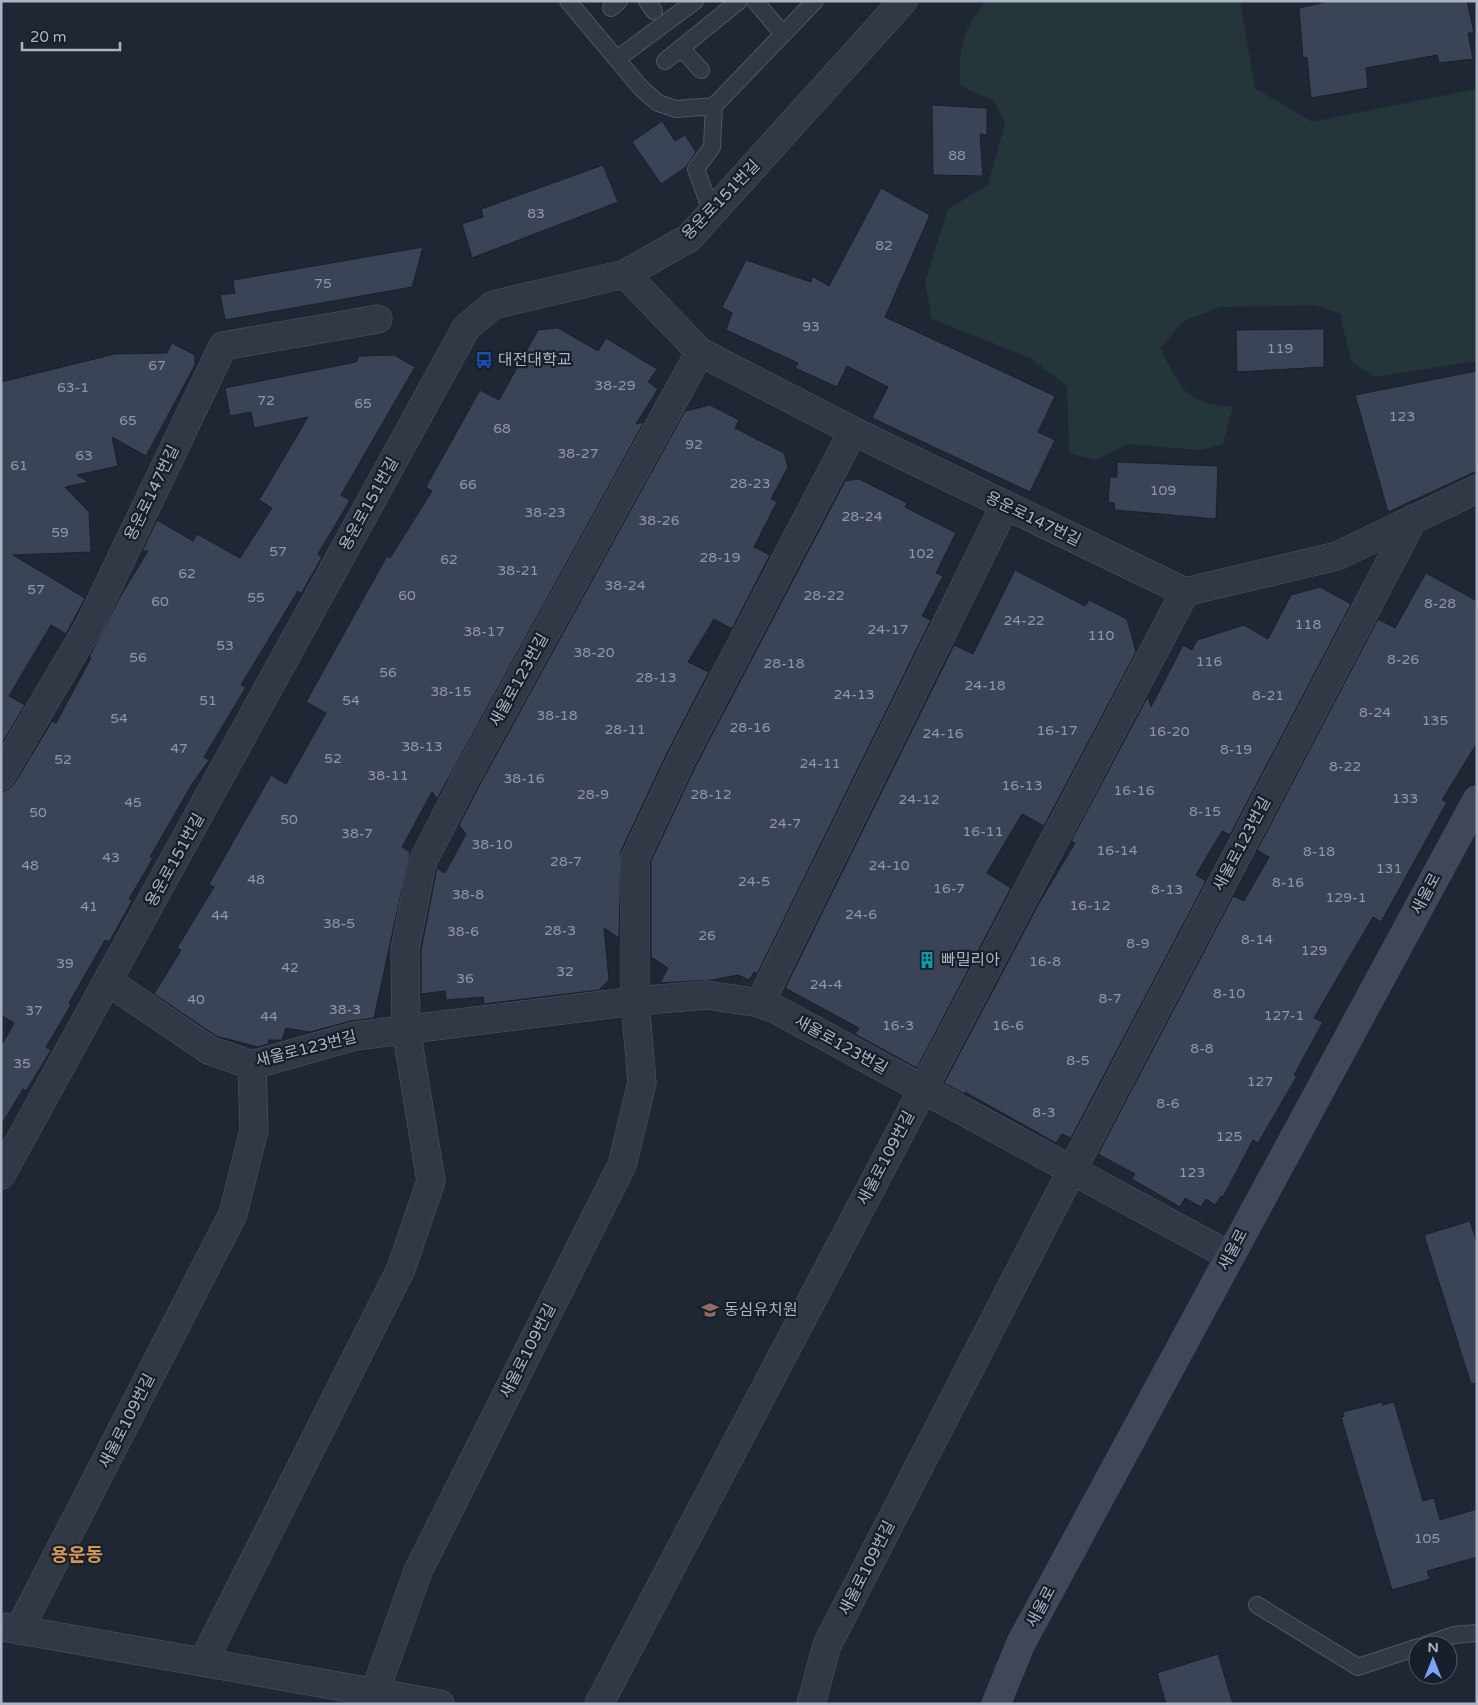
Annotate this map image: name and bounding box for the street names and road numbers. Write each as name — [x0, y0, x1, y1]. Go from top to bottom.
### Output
street label: 용운로151번길 — [678, 156, 764, 244]
street label: 용운로147번길 — [120, 442, 184, 544]
street label: 용운로151번길 — [335, 454, 403, 554]
street label: 용운로147번길 — [982, 487, 1084, 551]
street label: 새울로123번길 — [485, 630, 553, 730]
street label: 새울로123번길 — [1209, 794, 1275, 894]
street label: 용운로151번길 — [141, 810, 209, 910]
street label: 새울로 — [1407, 870, 1445, 918]
street label: 새울로123번길 — [791, 1011, 891, 1079]
street label: 새울로123번길 — [253, 1027, 359, 1071]
street label: 새울로109번길 — [853, 1108, 919, 1208]
street label: 새울로 — [1214, 1226, 1252, 1274]
street label: 새울로109번길 — [496, 1300, 560, 1402]
street label: 새울로109번길 — [95, 1370, 159, 1472]
street label: 새울로109번길 — [835, 1517, 899, 1619]
street label: 새울로 — [1022, 1583, 1060, 1631]

